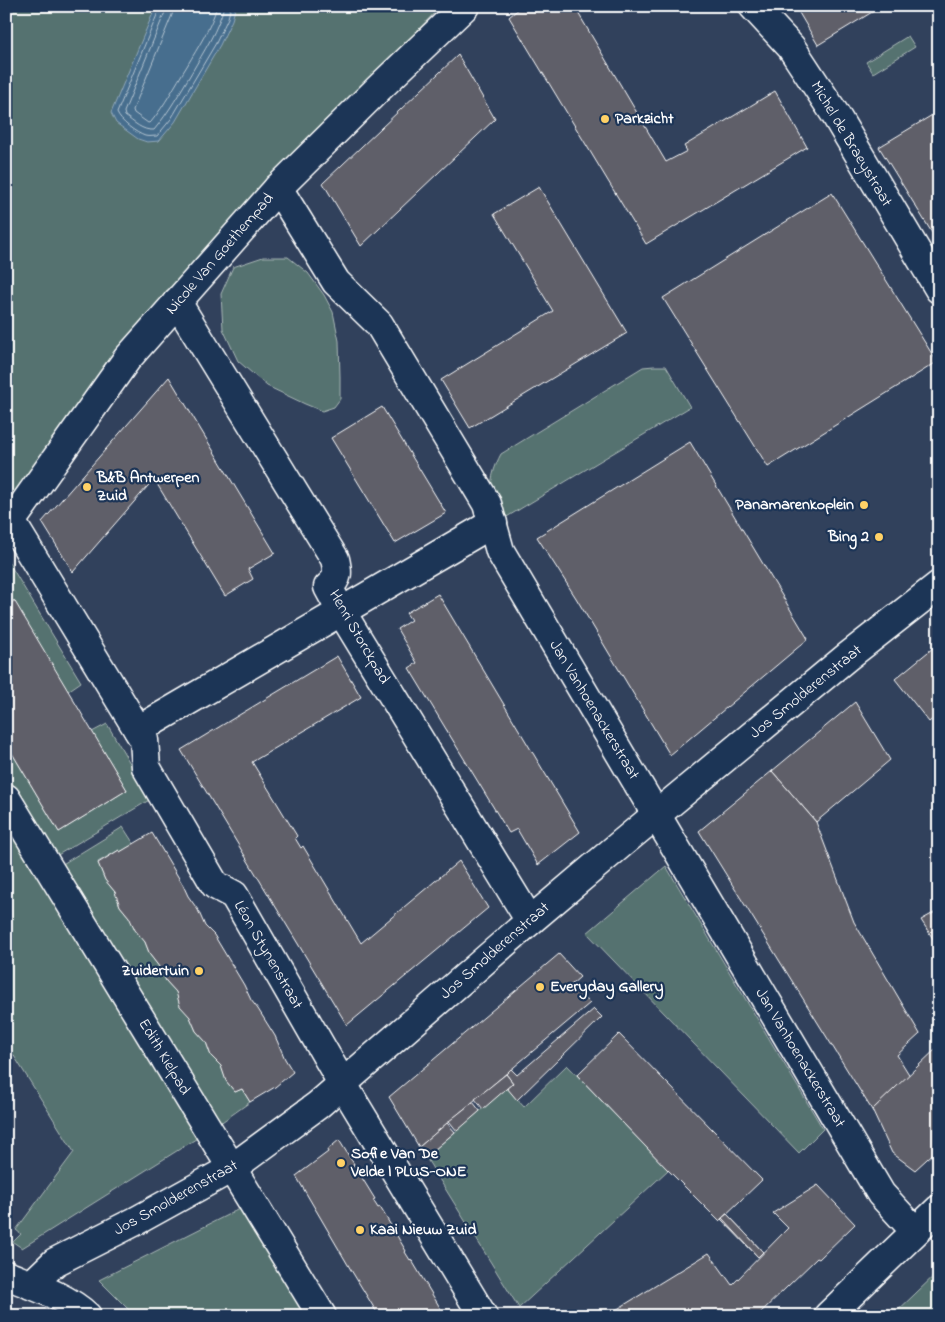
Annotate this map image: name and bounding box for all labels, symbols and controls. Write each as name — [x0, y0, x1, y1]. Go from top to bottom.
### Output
street label: Michel de Braeystraat — [804, 77, 898, 212]
place label: Parkzicht — [615, 107, 674, 131]
marker: Parkzicht — [599, 113, 611, 125]
street label: Nicole Van Goethempad — [160, 188, 280, 320]
place label: B&B Antwerpen Zuid — [96, 466, 199, 508]
marker: B&B Antwerpen Zuid — [81, 481, 93, 493]
place label: Panamarenkoplein — [735, 493, 854, 517]
marker: Panamarenkoplein — [858, 499, 870, 511]
place label: Bing 2 — [827, 525, 869, 550]
marker: Bing 2 — [873, 531, 885, 543]
street label: Henri Storckpad — [322, 585, 396, 689]
street label: Jan Vanhoenackerstraat — [543, 636, 646, 785]
street label: Jos Smolderenstraat — [745, 639, 868, 745]
street label: Léon Stynenstraat — [227, 896, 309, 1014]
street label: Jos Smolderenstraat — [435, 896, 556, 1006]
place label: Zuidertuin — [122, 959, 189, 983]
marker: Zuidertuin — [193, 965, 205, 977]
place label: Everyday Gallery — [550, 975, 664, 1000]
marker: Everyday Gallery — [534, 981, 546, 993]
street label: Jan Vanhoenackerstraat — [749, 984, 852, 1133]
street label: Edith Kielpad — [132, 1014, 196, 1100]
place label: Sofie Van De Velde | PLUS-ONE — [350, 1142, 467, 1184]
street label: Jos Smolderenstraat — [109, 1154, 243, 1242]
marker: Sofie Van De Velde | PLUS-ONE — [335, 1157, 347, 1169]
place label: Kaai Nieuw Zuid — [370, 1218, 476, 1242]
marker: Kaai Nieuw Zuid — [354, 1224, 366, 1236]

